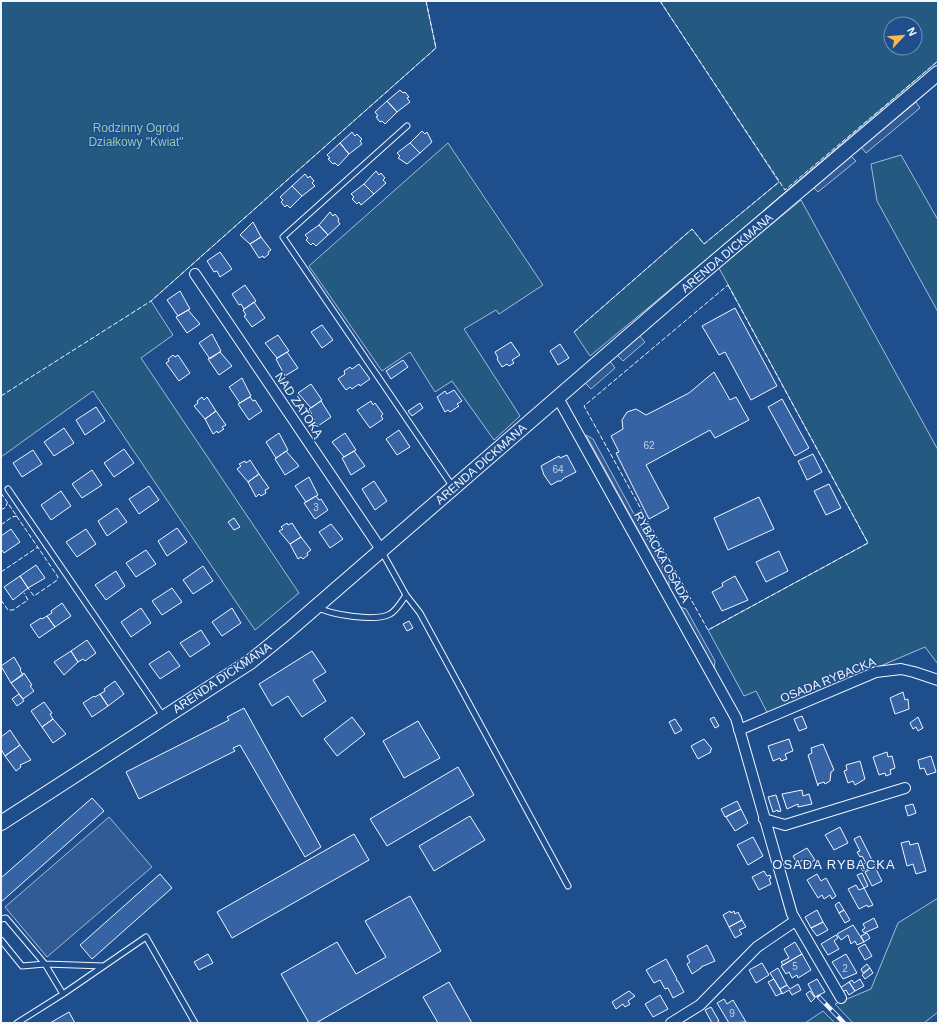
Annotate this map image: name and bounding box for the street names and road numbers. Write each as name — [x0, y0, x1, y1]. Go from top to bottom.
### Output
street label: ARENDA DICKMANA — [678, 210, 776, 296]
street label: NAD ZATOKĄ — [272, 370, 326, 441]
street label: ARENDA DICKMANA — [433, 421, 529, 507]
street label: RYBACKA OSADA — [631, 509, 693, 605]
street label: ARENDA DICKMANA — [170, 640, 274, 716]
street label: OSADA RYBACKA — [778, 654, 878, 706]

